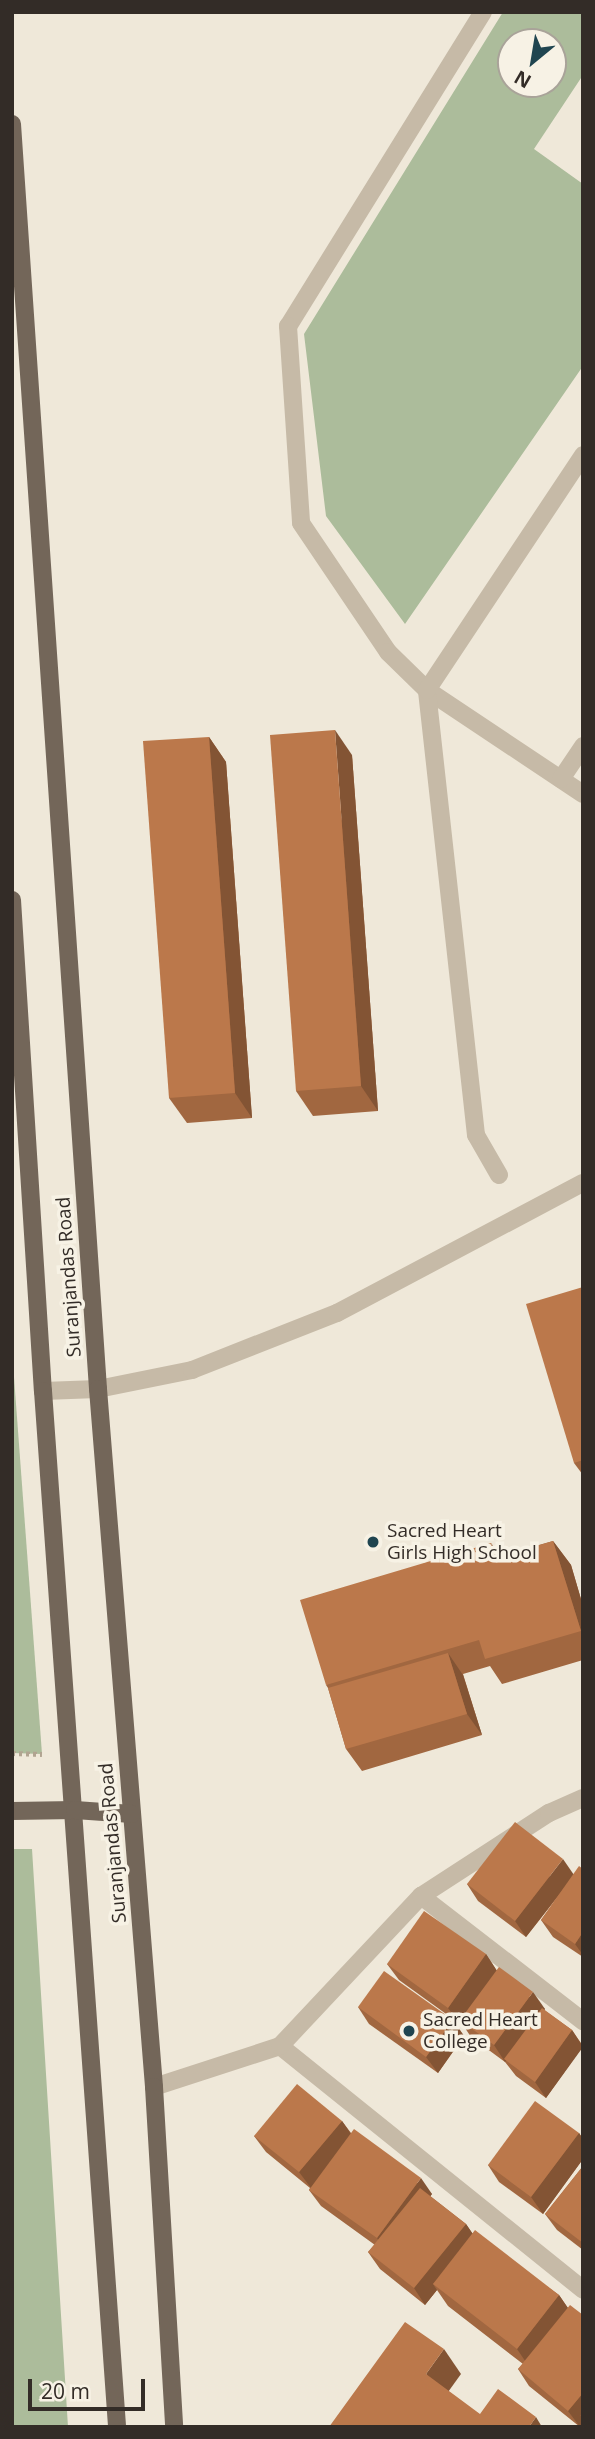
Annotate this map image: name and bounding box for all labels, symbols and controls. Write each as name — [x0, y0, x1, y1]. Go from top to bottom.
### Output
north arrow — [497, 28, 567, 98]
text: N — [509, 64, 536, 95]
street label: Suranjandas Road — [52, 1196, 86, 1358]
place label: Sacred Heart Girls High School — [387, 1520, 537, 1564]
marker: Sacred Heart Girls High School — [365, 1534, 381, 1550]
street label: Suranjandas Road — [95, 1762, 131, 1924]
place label: Sacred Heart College — [423, 2009, 538, 2053]
marker: Sacred Heart College — [401, 2023, 417, 2039]
scale bar — [32, 2366, 149, 2410]
text: 20 m — [41, 2377, 90, 2405]

